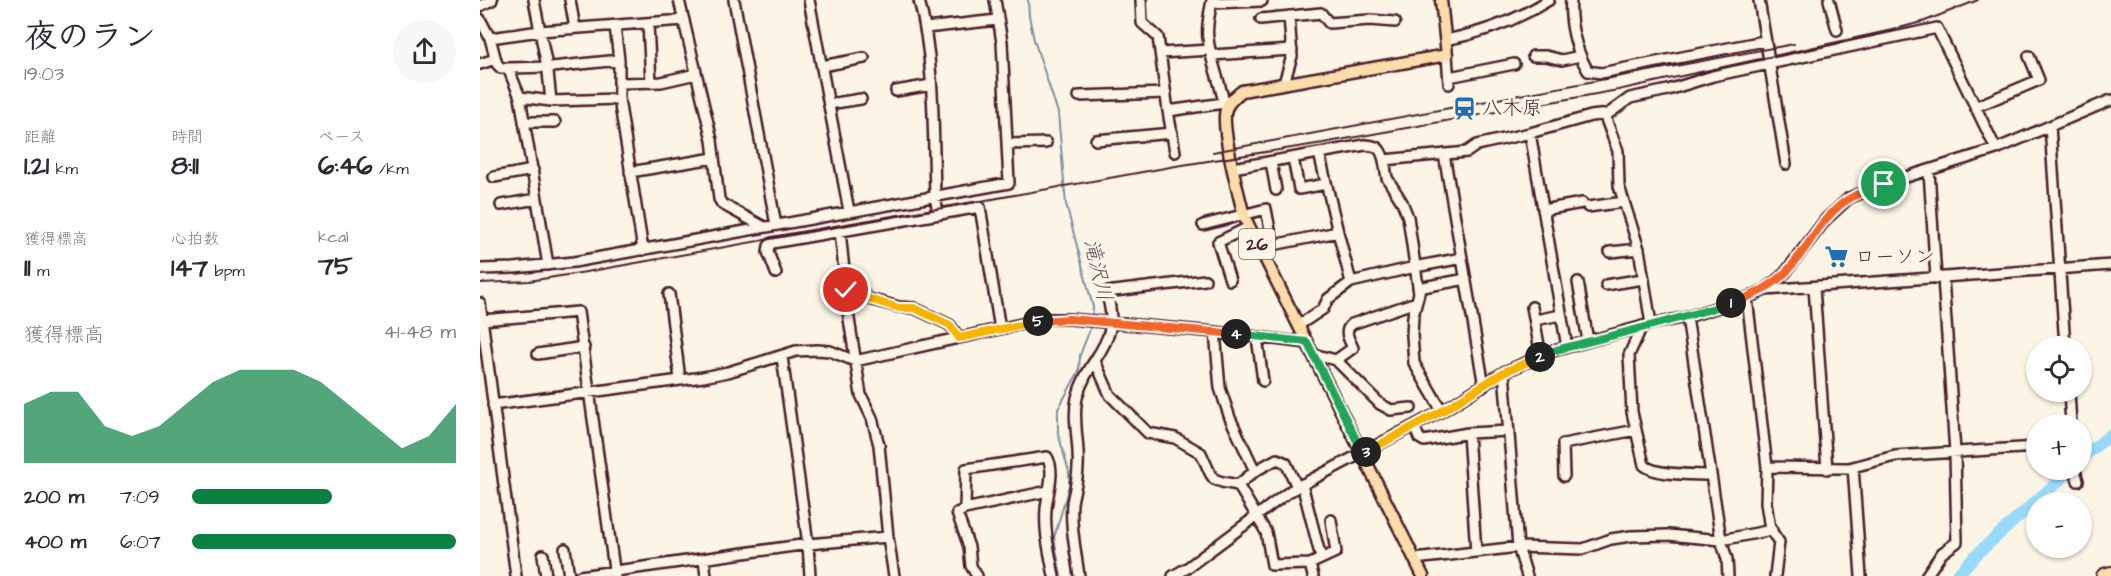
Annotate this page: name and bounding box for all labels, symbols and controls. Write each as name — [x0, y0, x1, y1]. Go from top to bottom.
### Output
text: 夜のラン — [24, 14, 156, 60]
button: share — [393, 20, 456, 83]
text: 19:03 — [24, 60, 64, 88]
place label: 八木原 — [1482, 94, 1542, 122]
station icon: 八木原 — [1451, 95, 1477, 121]
text: 距離 — [24, 126, 56, 148]
text: 時間 — [171, 126, 203, 148]
text: ペース — [318, 126, 365, 148]
text: 1.21 — [24, 148, 49, 184]
text: 8:11 — [171, 148, 199, 184]
text: 6:46 — [318, 148, 373, 184]
text: km — [49, 158, 78, 180]
text: /km — [373, 158, 409, 180]
pin — [1858, 158, 1909, 209]
icon: arrive — [1867, 167, 1900, 200]
text: kcal — [318, 226, 349, 248]
text: 獲得標高 — [24, 228, 88, 250]
text: 心拍数 — [171, 228, 219, 250]
road number: 26 — [1239, 229, 1275, 259]
water label: 滝沢川 — [1077, 236, 1119, 304]
place label: ローソン — [1855, 243, 1935, 271]
supermarket icon: ローソン — [1824, 244, 1850, 270]
text: 75 — [318, 248, 352, 284]
text: 11 — [24, 250, 31, 286]
text: 147 — [171, 250, 208, 286]
text: m — [31, 260, 50, 282]
text: bpm — [208, 260, 245, 282]
pin — [820, 264, 871, 315]
icon: check — [829, 273, 862, 306]
pin: 1 — [1716, 288, 1746, 318]
text: 1 — [1730, 292, 1732, 314]
pin: 5 — [1023, 306, 1053, 336]
text: 5 — [1032, 310, 1044, 332]
text: 41–48 m — [383, 318, 456, 346]
pin: 4 — [1221, 319, 1251, 349]
text: 獲得標高 — [24, 321, 104, 349]
text: 4 — [1231, 323, 1241, 345]
map controls — [2026, 336, 2092, 558]
button: locate — [2026, 336, 2092, 402]
pin: 2 — [1525, 342, 1555, 372]
text: 2 — [1535, 346, 1545, 368]
button: + — [2026, 414, 2092, 480]
pin: 3 — [1351, 437, 1381, 467]
text: 3 — [1362, 441, 1370, 463]
text: 200 m — [24, 483, 84, 511]
text: 7:09 — [120, 483, 160, 511]
button: − — [2026, 492, 2092, 558]
text: 400 m — [24, 528, 86, 556]
text: 6:07 — [120, 528, 161, 556]

